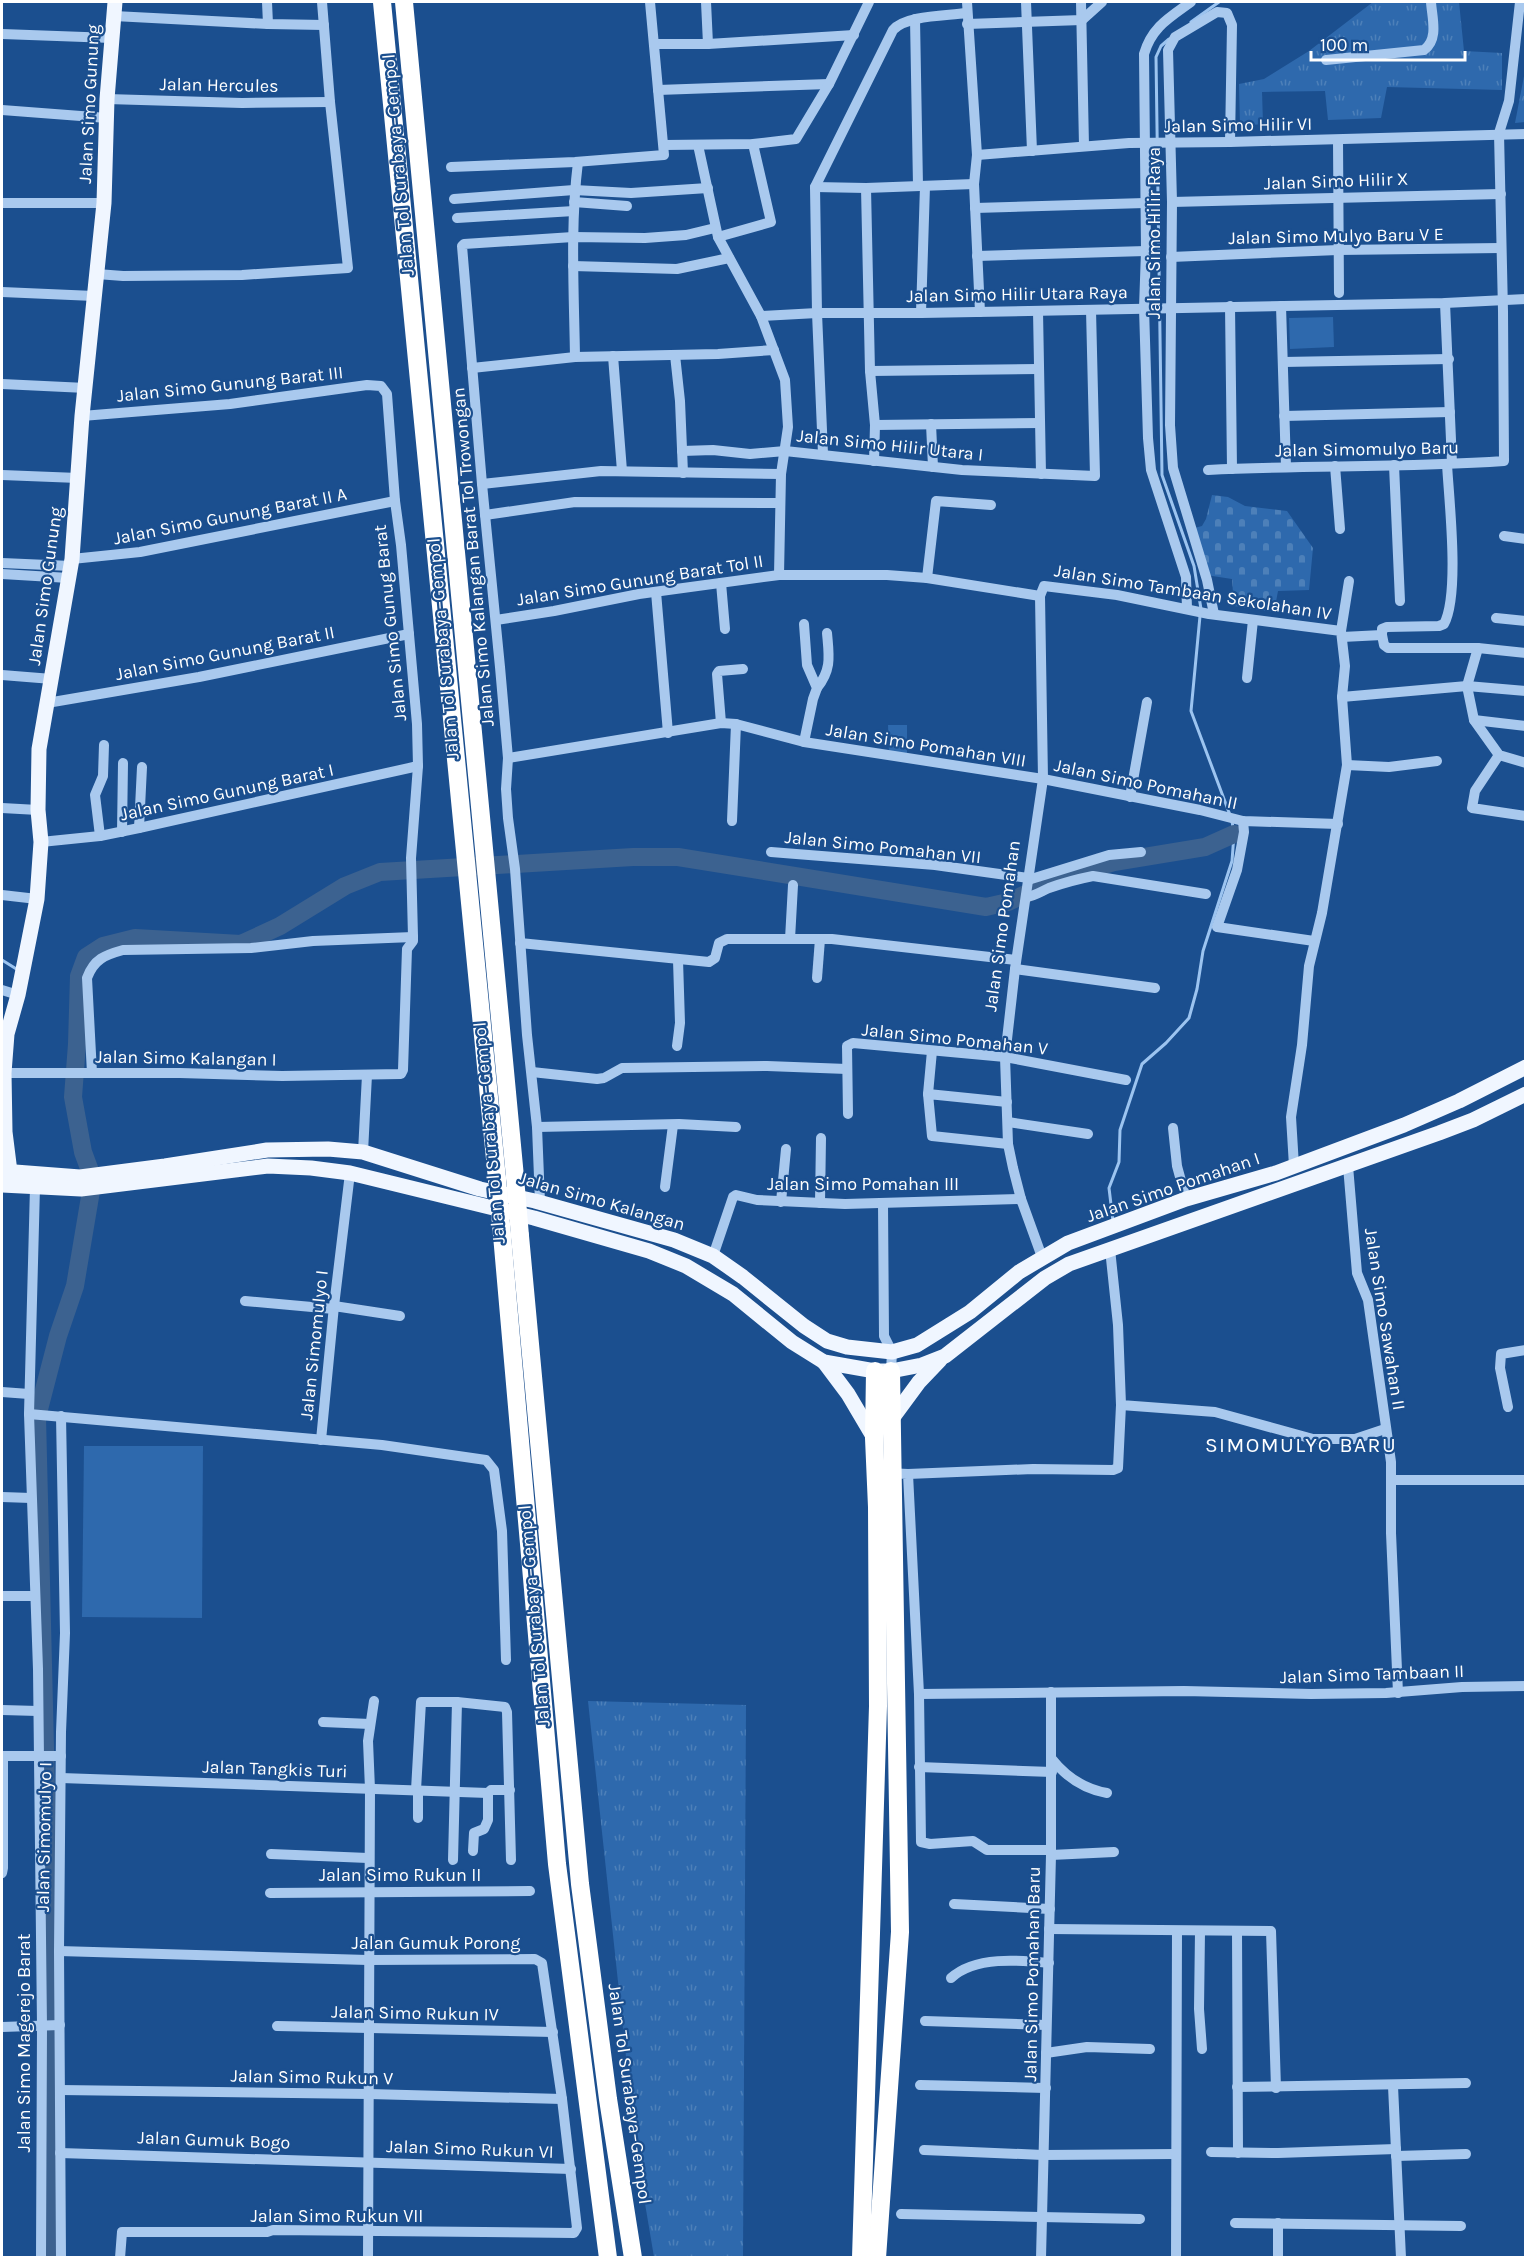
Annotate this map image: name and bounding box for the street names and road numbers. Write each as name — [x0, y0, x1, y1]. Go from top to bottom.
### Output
street label: Jalan Simo Gunung — [74, 24, 104, 184]
street label: Jalan Tol Surabaya–Gempol — [377, 53, 419, 277]
street label: Jalan Hercules — [159, 73, 279, 97]
street label: Jalan Simo Hilir VI — [1164, 113, 1312, 137]
street label: Jalan Simo Hilir Raya — [1143, 147, 1165, 319]
street label: Jalan Simo Hilir X — [1263, 167, 1409, 195]
street label: Jalan Simo Mulyo Baru V E — [1228, 223, 1444, 249]
street label: Jalan Simo Hilir Utara Raya — [906, 281, 1128, 307]
street label: Jalan Simo Gunung Barat III — [116, 361, 344, 407]
street label: Jalan Simo Kalangan Barat Tol Trowongan — [447, 387, 499, 727]
street label: Jalan Simo Hilir Utara I — [796, 424, 984, 466]
street label: Jalan Simomulyo Baru — [1275, 436, 1459, 462]
street label: Jalan Simo Gunung Barat II A — [111, 483, 349, 549]
street label: Jalan Simo Gunung — [23, 505, 67, 667]
street label: Jalan Simo Gunug Barat — [369, 523, 411, 722]
street label: Jalan Tol Surabaya–Gempol — [422, 537, 464, 761]
street label: Jalan Simo Gunung Barat Tol II — [515, 550, 765, 610]
street label: Jalan Simo Tambaan Sekolahan IV — [1053, 559, 1333, 625]
street label: Jalan Simo Gunung Barat II — [114, 621, 336, 685]
street label: Jalan Simo Pomahan VIII — [824, 718, 1028, 772]
street label: Jalan Simo Pomahan II — [1052, 754, 1240, 814]
street label: Jalan Simo Gunung Barat I — [118, 759, 336, 825]
street label: Jalan Simo Pomahan VII — [784, 826, 982, 868]
street label: Jalan Simo Pomahan — [979, 839, 1025, 1013]
street label: Jalan Simo Pomahan V — [861, 1018, 1049, 1060]
street label: Jalan Tol Surabaya–Gempol — [468, 1021, 510, 1245]
street label: Jalan Simo Kalangan I — [95, 1045, 277, 1071]
street label: Jalan Simo Pomahan I — [1083, 1147, 1263, 1227]
street label: Jalan Simo Kalangan — [516, 1167, 688, 1235]
street label: Jalan Simo Pomahan III — [767, 1173, 959, 1195]
street label: Jalan Simo Sawahan II — [1360, 1226, 1410, 1412]
street label: Jalan Simomulyo I — [295, 1269, 333, 1421]
street label: Jalan Tol Surabaya–Gempol — [513, 1504, 555, 1728]
street label: Jalan Simo Tambaan II — [1279, 1660, 1465, 1688]
street label: Jalan Tangkis Turi — [202, 1755, 348, 1783]
street label: Jalan Simomulyo I — [32, 1762, 56, 1912]
street label: Jalan Simo Rukun II — [319, 1864, 481, 1886]
street label: Jalan Simo Pomahan Baru — [1019, 1866, 1045, 2082]
street label: Jalan Gumuk Porong — [351, 1932, 521, 1954]
street label: Jalan Simo Magerejo Barat — [13, 1933, 35, 2152]
street label: Jalan Tol Surabaya–Gempol — [604, 1982, 656, 2206]
street label: Jalan Simo Rukun IV — [331, 2001, 499, 2025]
street label: Jalan Simo Rukun V — [230, 2065, 394, 2089]
street label: Jalan Gumuk Bogo — [137, 2126, 291, 2154]
street label: Jalan Simo Rukun VI — [386, 2135, 554, 2163]
street label: Jalan Simo Rukun VII — [251, 2205, 423, 2227]

